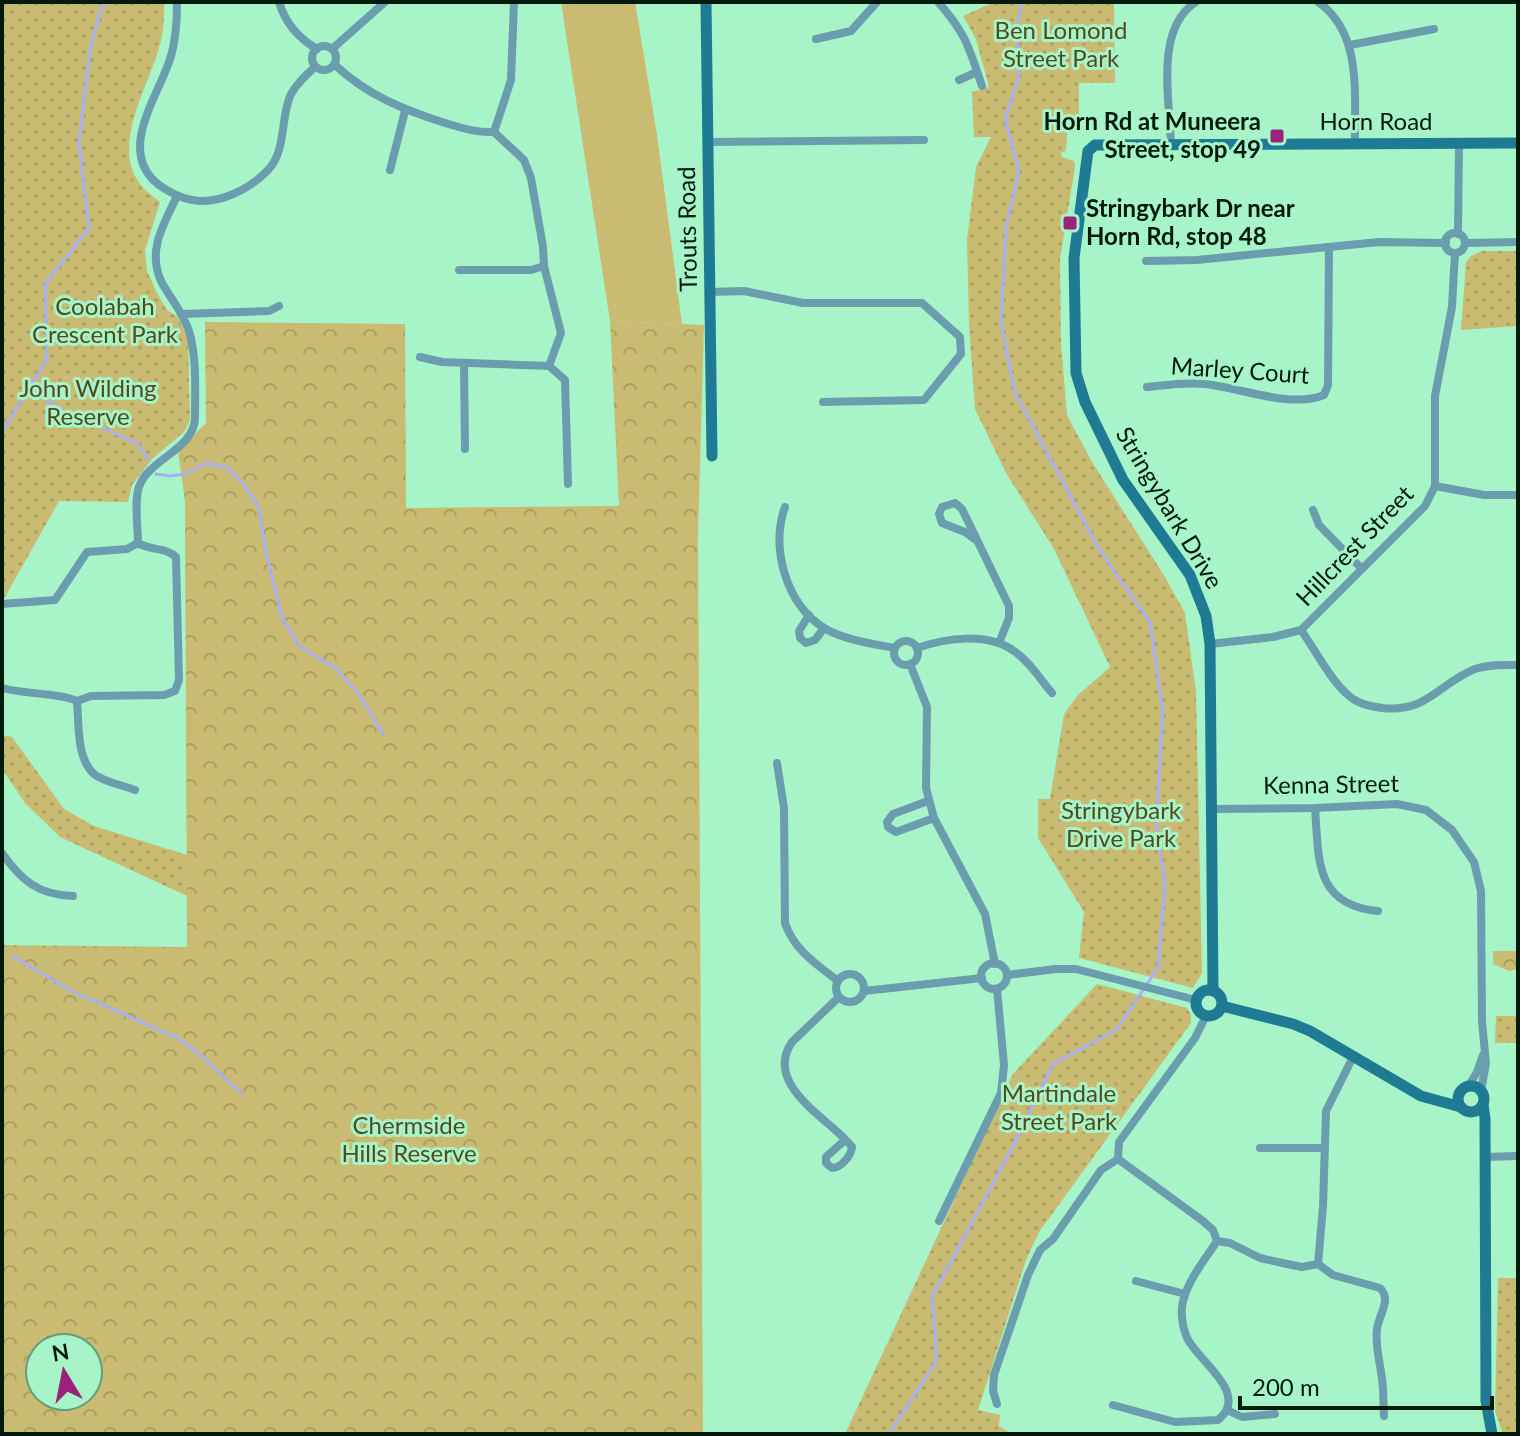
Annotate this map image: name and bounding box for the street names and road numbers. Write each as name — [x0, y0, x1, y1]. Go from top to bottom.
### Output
street label: Horn Road — [1319, 106, 1433, 135]
street label: Trouts Road — [671, 166, 702, 292]
street label: Marley Court — [1170, 350, 1311, 389]
street label: Stringybark Drive — [1111, 421, 1230, 593]
street label: Hillcrest Street — [1289, 479, 1419, 611]
street label: Kenna Street — [1263, 768, 1399, 799]

